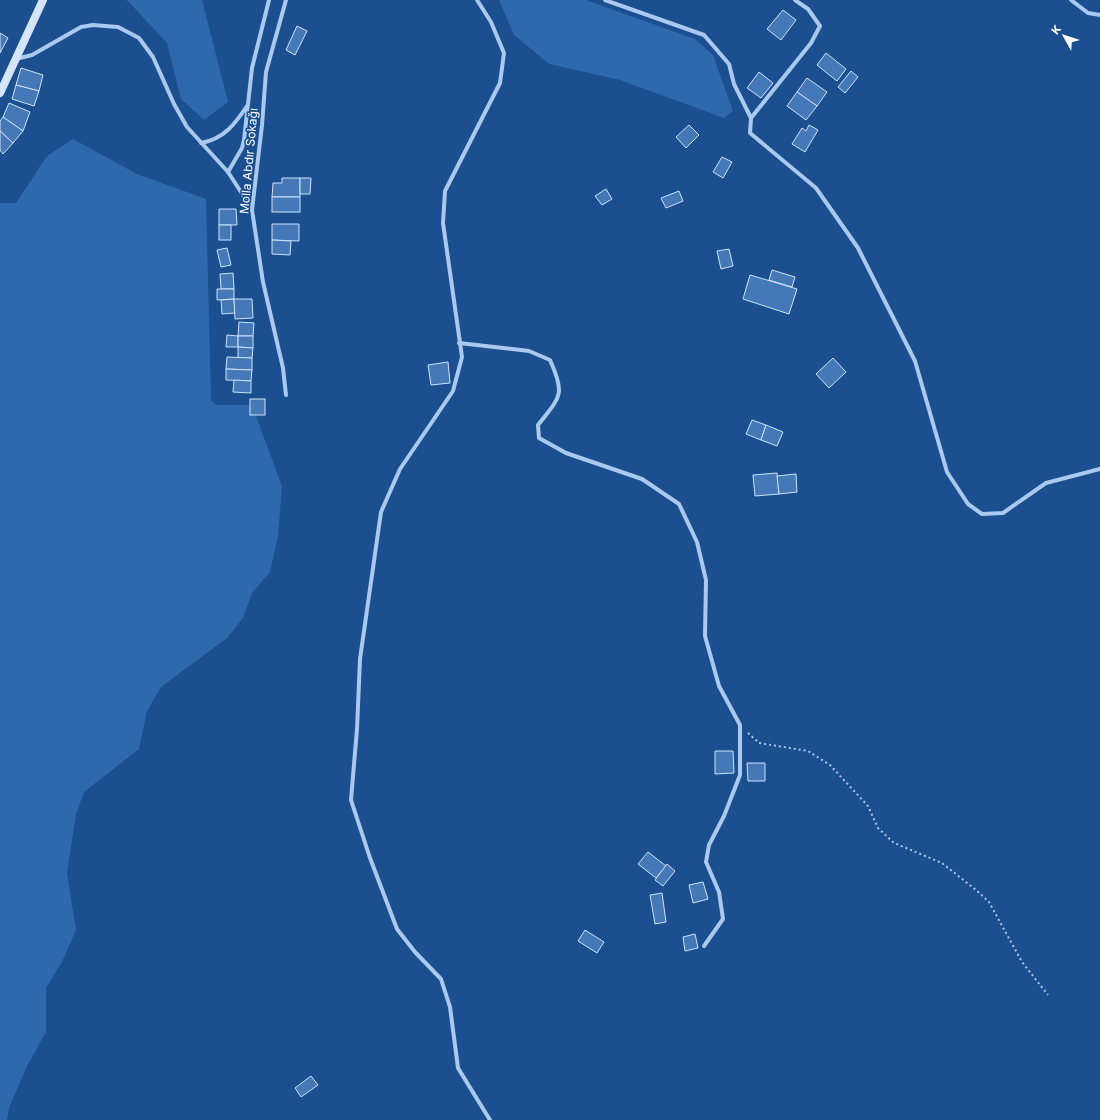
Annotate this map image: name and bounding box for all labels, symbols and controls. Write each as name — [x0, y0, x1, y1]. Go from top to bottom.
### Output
north arrow — [1044, 16, 1084, 56]
text: K — [1048, 22, 1064, 37]
street label: Molla Abdır Sokağı — [236, 107, 261, 215]

